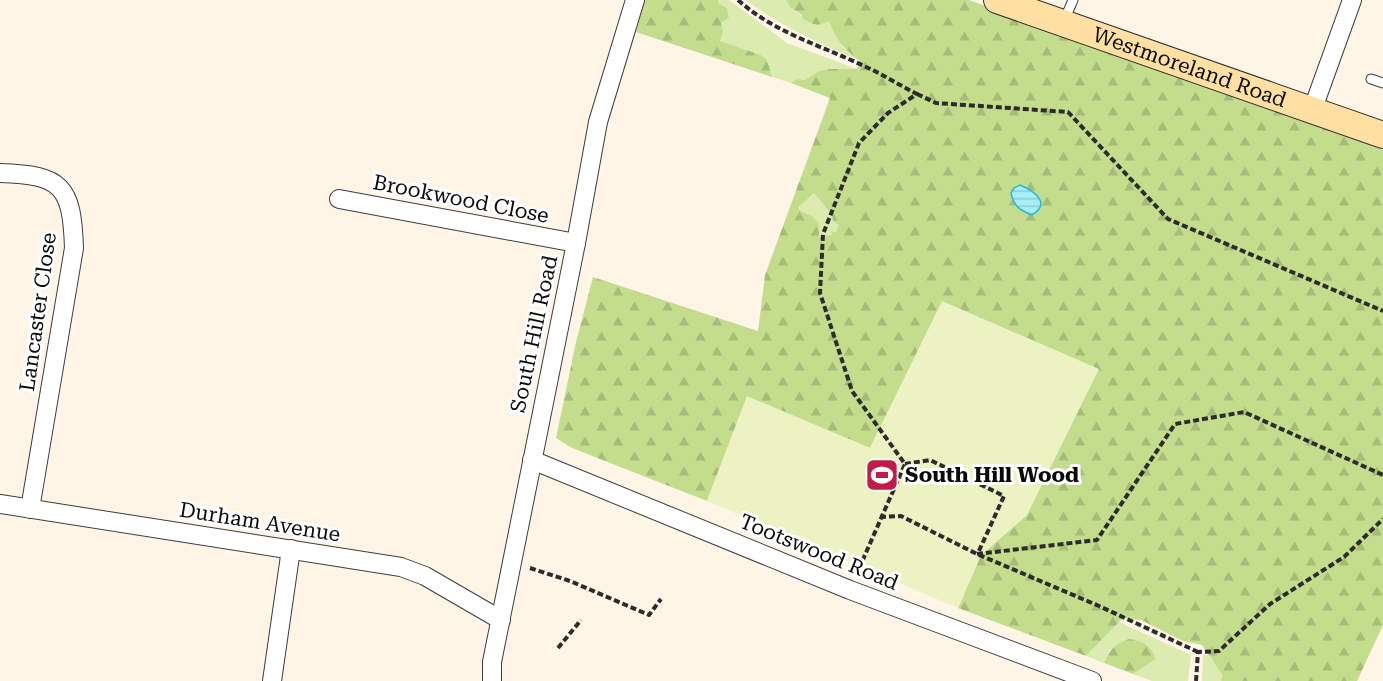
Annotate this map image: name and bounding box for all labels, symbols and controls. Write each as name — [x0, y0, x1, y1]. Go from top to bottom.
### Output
street label: Westmoreland Road — [1090, 22, 1290, 112]
street label: Brookwood Close — [371, 170, 551, 228]
street label: Lancaster Close — [15, 231, 61, 393]
street label: South Hill Road — [506, 253, 563, 415]
sports icon: South Hill Wood — [864, 457, 900, 493]
place label: South Hill Wood — [905, 463, 1079, 487]
street label: Durham Avenue — [178, 497, 342, 547]
street label: Tootswood Road — [736, 509, 902, 595]

